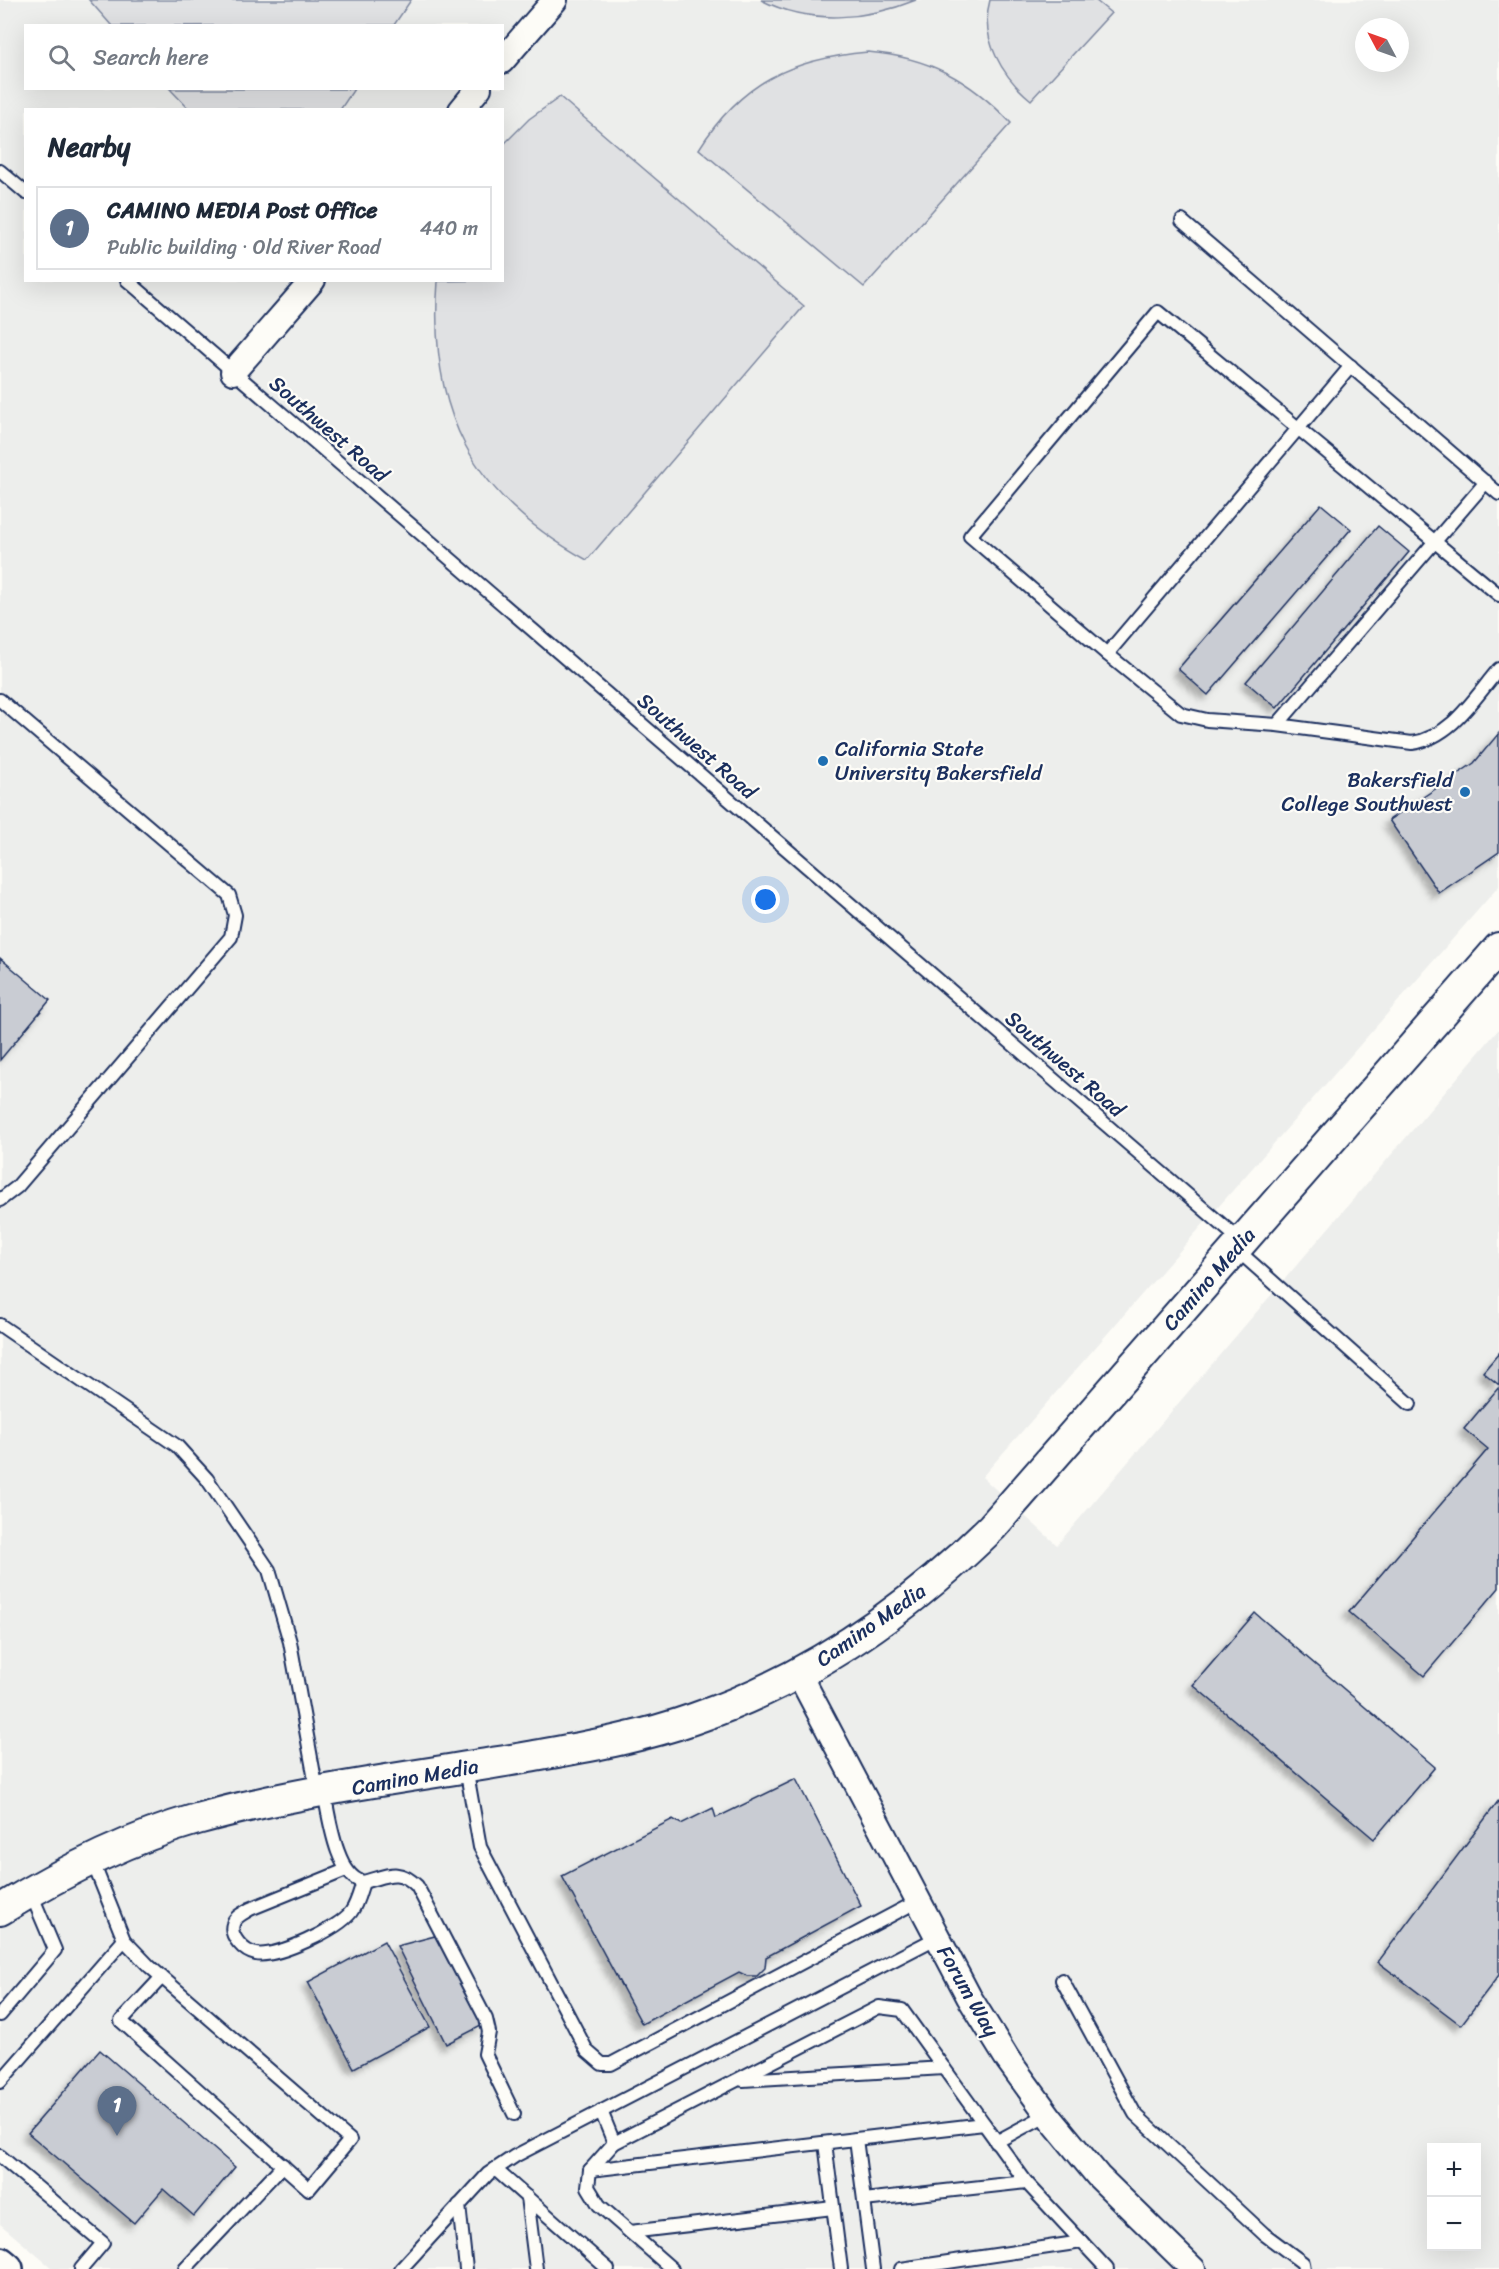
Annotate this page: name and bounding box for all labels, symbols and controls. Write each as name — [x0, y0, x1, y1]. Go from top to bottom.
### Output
north arrow — [1355, 18, 1409, 72]
search box — [24, 24, 504, 90]
text: Search here — [93, 38, 209, 77]
icon: search — [45, 41, 78, 74]
text: Nearby — [48, 124, 130, 170]
text: CAMINO MEDIA Post Office — [107, 191, 378, 230]
text: 1 — [65, 211, 74, 246]
text: 440 m — [420, 211, 478, 246]
text: Public building · Old River Road — [107, 230, 381, 265]
street label: Southwest Road — [260, 366, 399, 494]
street label: Southwest Road — [628, 683, 767, 811]
place label: California State University Bakersfield — [835, 730, 1044, 792]
marker: California State University Bakersfield — [816, 754, 830, 768]
place label: Bakersfield College Southwest — [1282, 761, 1455, 823]
marker: Bakersfield College Southwest — [1458, 785, 1472, 799]
your location — [751, 885, 780, 914]
street label: Southwest Road — [996, 1001, 1135, 1129]
street label: Camino Media — [1153, 1218, 1266, 1340]
street label: Camino Media — [808, 1572, 935, 1677]
street label: Camino Media — [349, 1747, 482, 1807]
street label: Forum Way — [926, 1938, 1010, 2045]
pin: 1 — [98, 2086, 136, 2136]
map controls — [1427, 2143, 1481, 2251]
button: + — [1427, 2143, 1481, 2197]
button: − — [1427, 2197, 1481, 2251]

